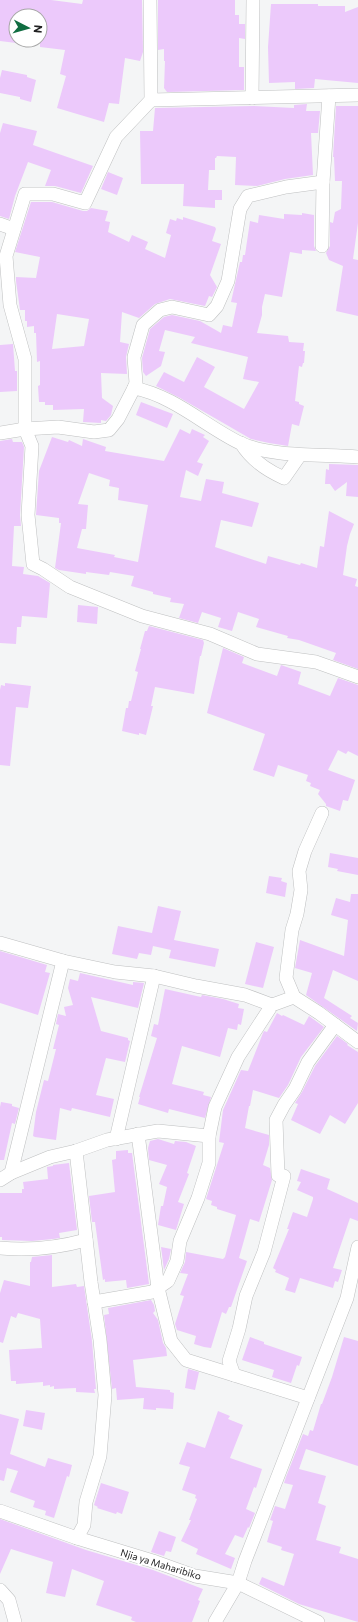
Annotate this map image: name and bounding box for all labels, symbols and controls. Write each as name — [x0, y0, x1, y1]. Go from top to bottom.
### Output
north arrow — [8, 8, 48, 48]
text: N — [32, 24, 45, 34]
street label: Njia ya Maharibiko — [119, 1546, 203, 1582]

